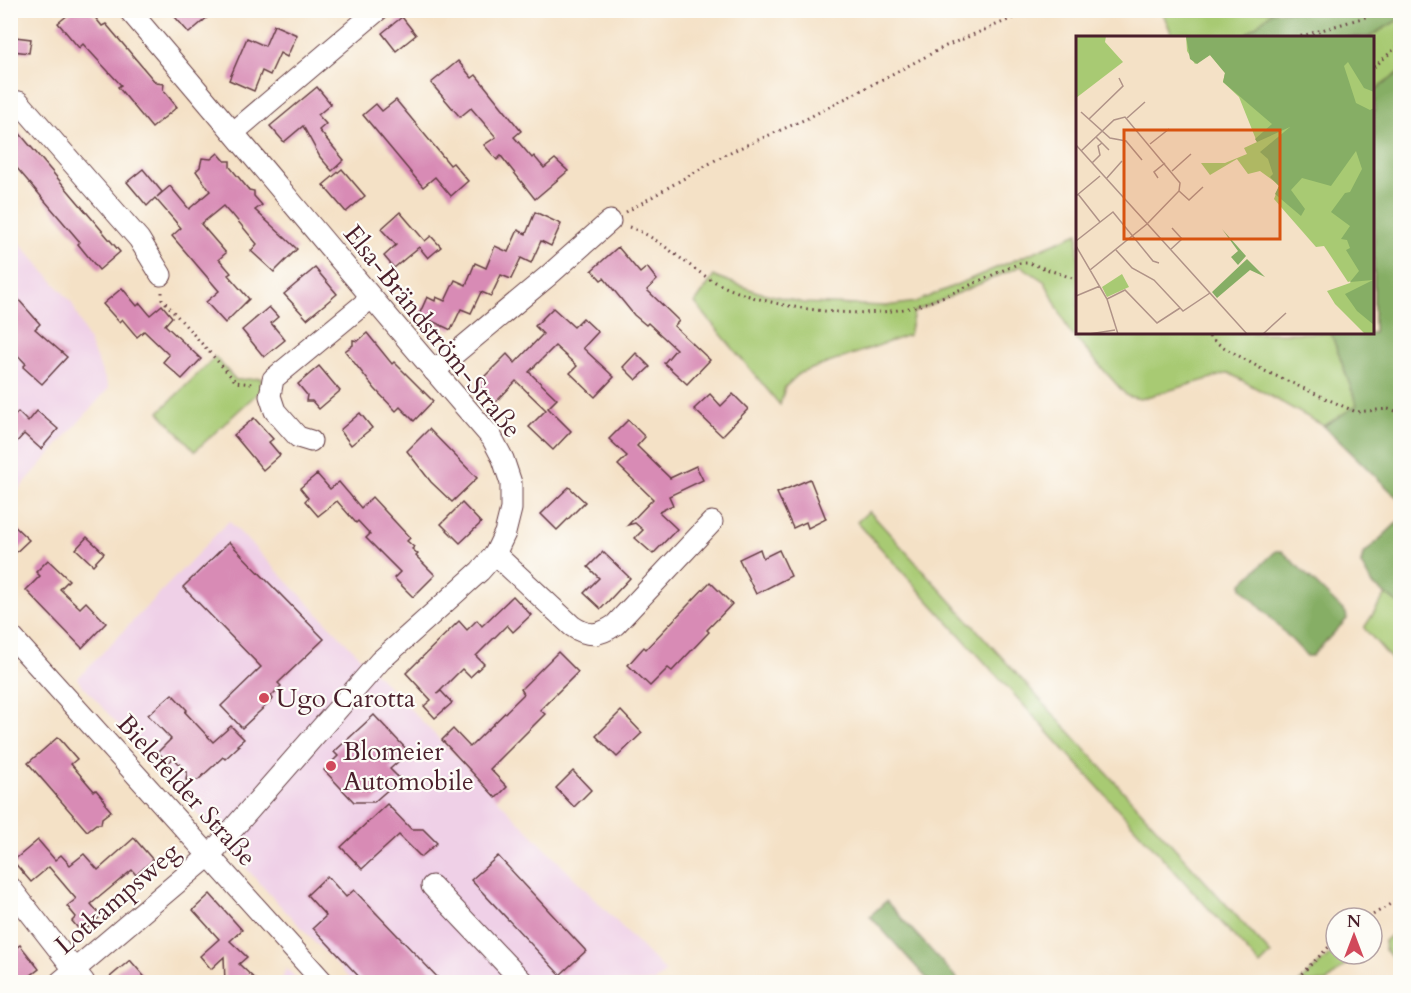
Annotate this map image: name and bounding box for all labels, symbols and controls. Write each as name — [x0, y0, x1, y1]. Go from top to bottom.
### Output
inset map — [1076, 36, 1375, 334]
street label: Elsa-Brändström-Straße — [336, 217, 529, 445]
place label: Ugo Carotta — [276, 681, 415, 716]
marker: Ugo Carotta — [257, 691, 271, 705]
street label: Bielefelder Straße — [109, 707, 264, 874]
place label: Blomeier Automobile — [343, 734, 474, 799]
marker: Blomeier Automobile — [324, 759, 338, 773]
street label: Lotkampsweg — [47, 834, 188, 962]
north arrow — [1324, 906, 1384, 966]
text: N — [1347, 911, 1361, 933]

